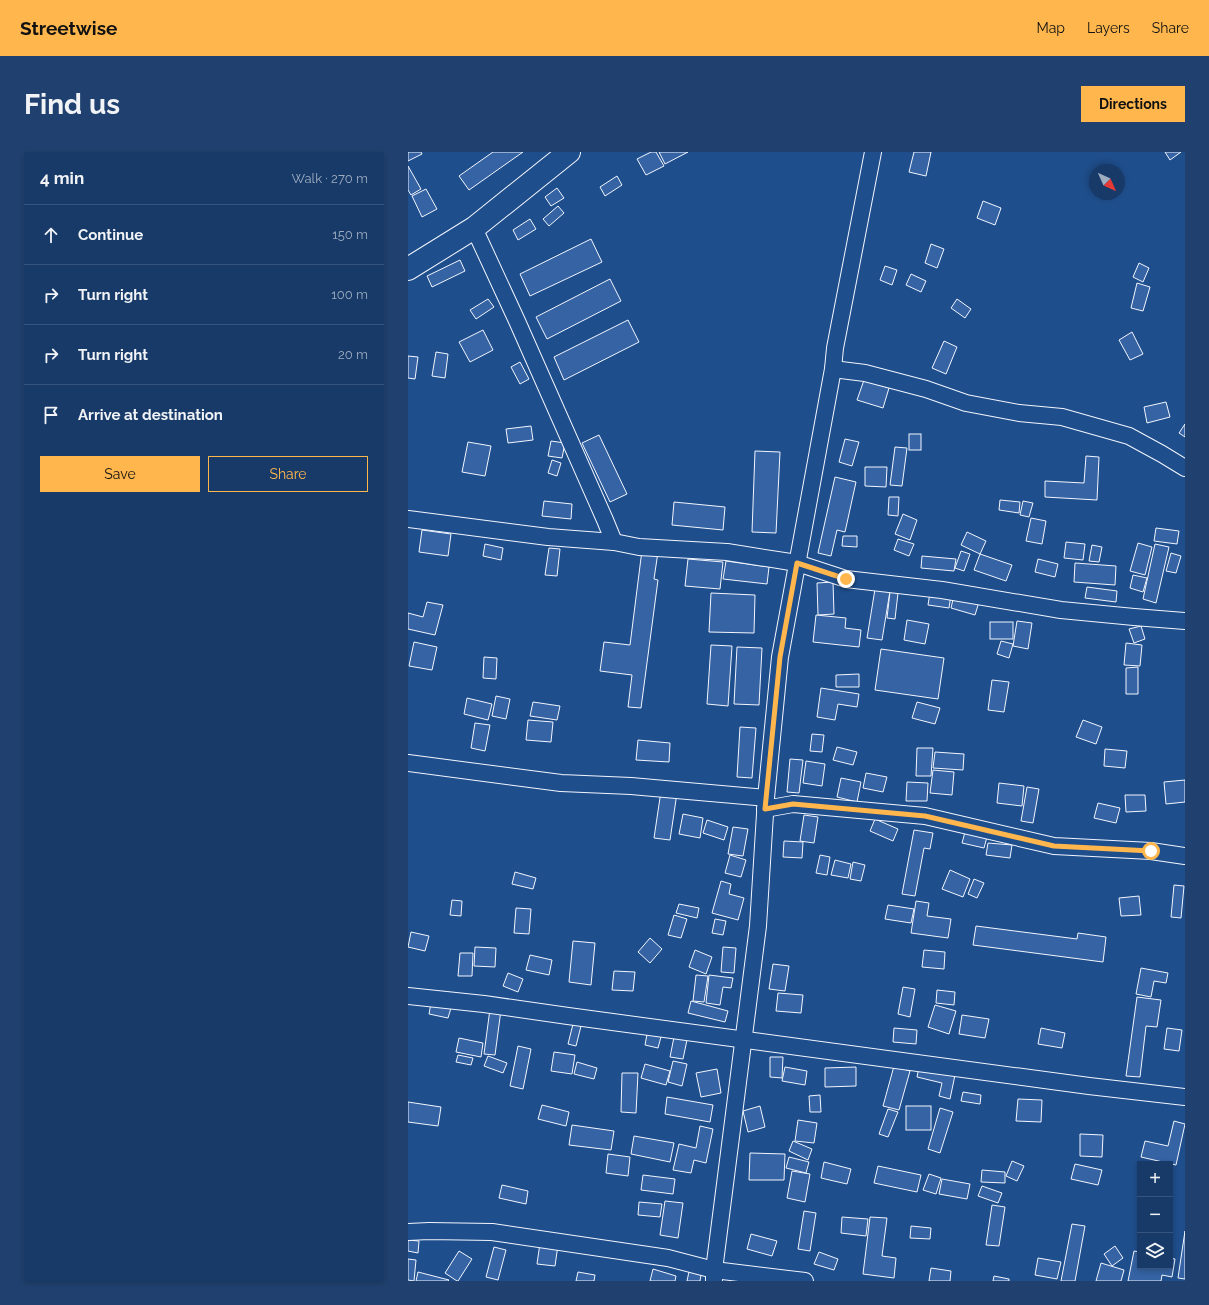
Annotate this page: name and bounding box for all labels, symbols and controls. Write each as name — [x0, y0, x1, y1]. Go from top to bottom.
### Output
text: Streetwise — [20, 17, 117, 39]
text: Map — [1037, 20, 1065, 36]
text: Layers — [1087, 20, 1130, 36]
text: Share — [1152, 20, 1189, 36]
button: Directions — [1081, 86, 1185, 122]
text: Find us — [24, 88, 120, 121]
north arrow — [1089, 164, 1125, 200]
text: 4 min — [40, 168, 84, 188]
text: Walk · 270 m — [292, 171, 368, 186]
icon: ahead — [40, 224, 62, 246]
text: Continue — [78, 226, 143, 244]
text: 150 m — [332, 227, 368, 242]
icon: right — [40, 284, 62, 306]
text: Turn right — [78, 286, 148, 304]
text: 100 m — [331, 287, 368, 302]
icon: right — [40, 344, 62, 366]
text: Turn right — [78, 346, 148, 364]
text: 20 m — [338, 347, 368, 362]
icon: arrive — [40, 404, 62, 426]
text: Arrive at destination — [78, 406, 223, 424]
button: Save — [40, 456, 200, 492]
button: Share — [208, 456, 368, 492]
route end — [837, 570, 855, 588]
route start — [1142, 842, 1160, 860]
map controls — [1137, 1161, 1173, 1269]
button: + — [1137, 1161, 1173, 1197]
button: − — [1137, 1197, 1173, 1233]
button: layers — [1137, 1233, 1173, 1269]

